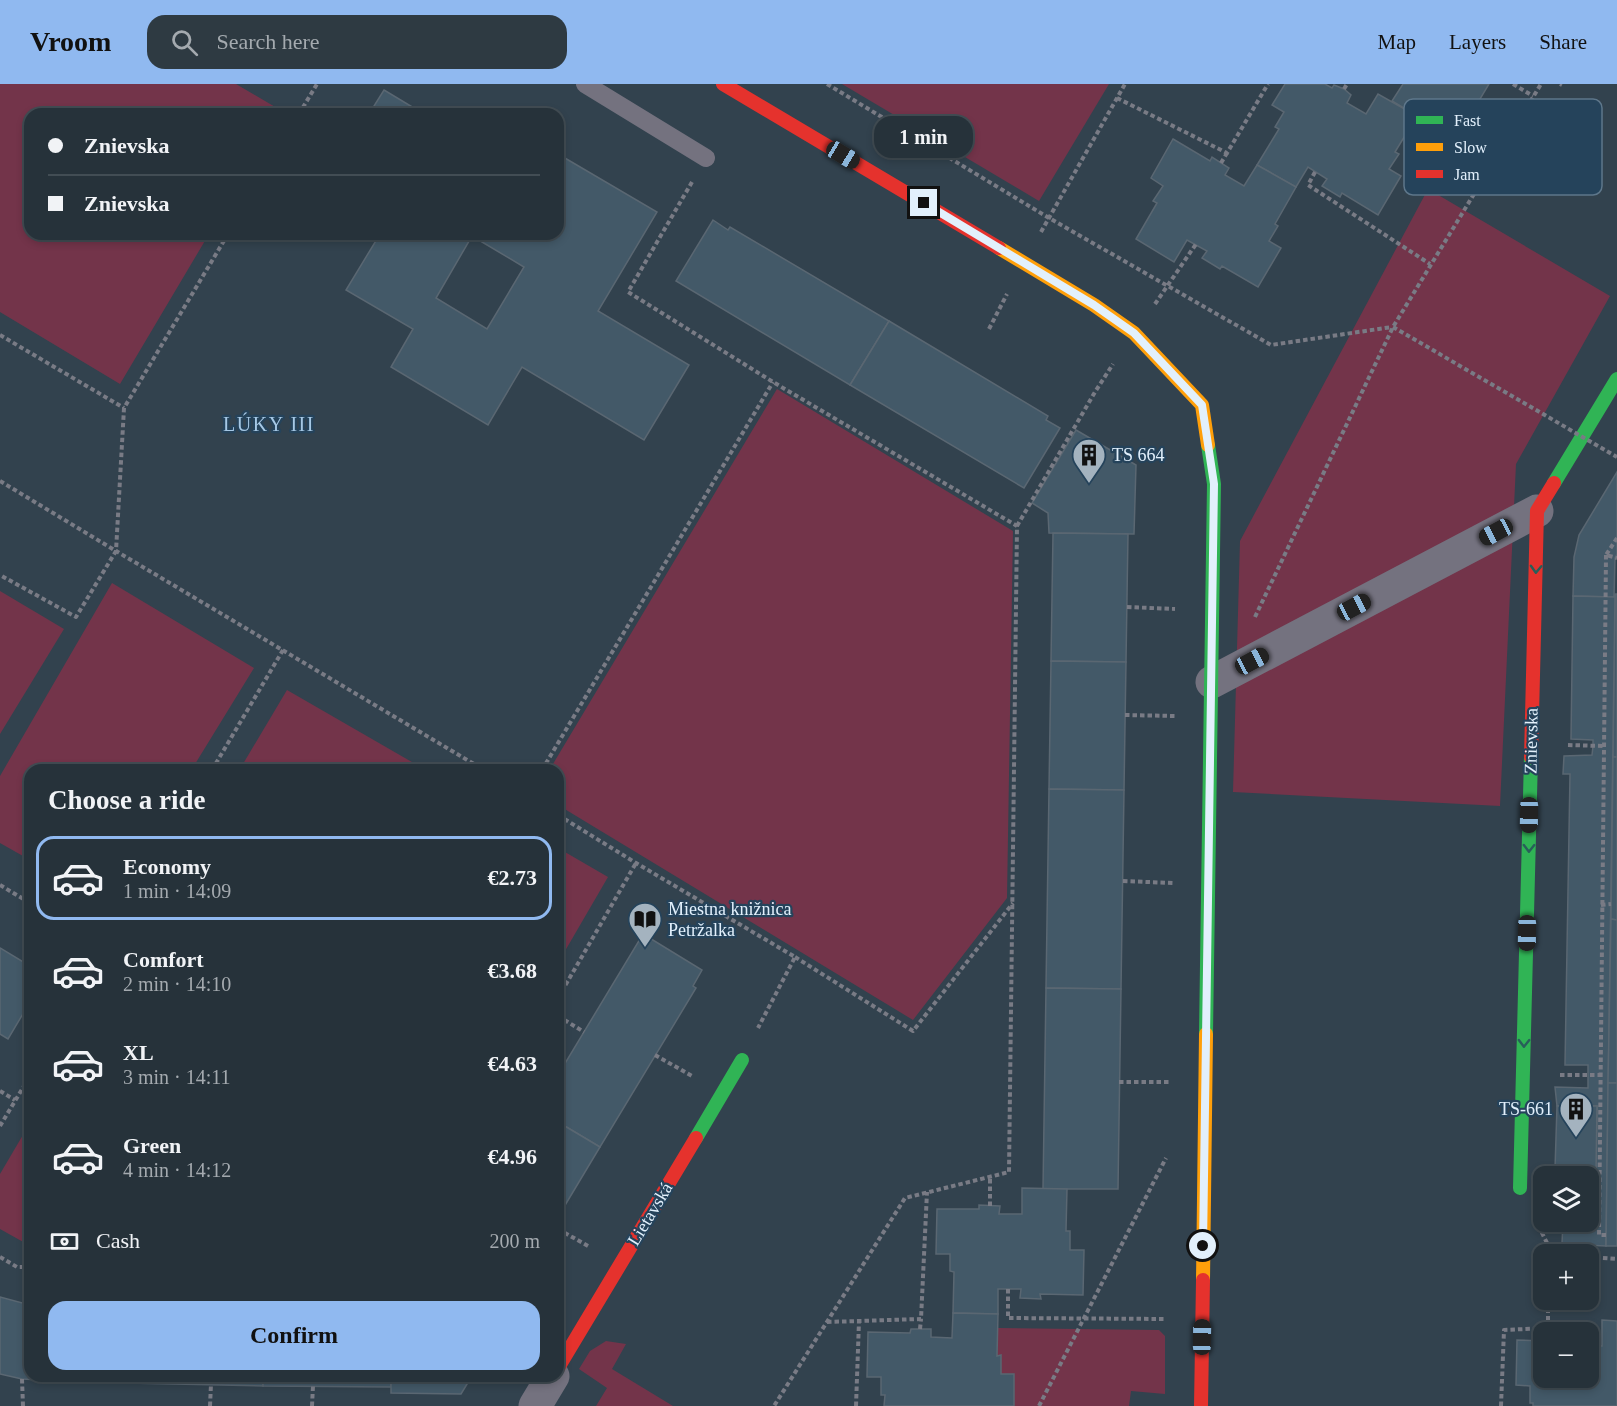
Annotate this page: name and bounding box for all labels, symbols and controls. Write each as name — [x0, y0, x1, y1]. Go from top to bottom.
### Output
search box — [147, 15, 567, 69]
text: Vroom — [30, 26, 111, 57]
icon: search — [168, 26, 201, 59]
text: Search here — [216, 29, 320, 54]
text: Map — [1378, 30, 1416, 54]
text: Layers — [1449, 30, 1506, 54]
text: Share — [1539, 30, 1587, 54]
legend — [1404, 99, 1602, 195]
text: Fast — [1454, 112, 1481, 129]
callout: 1 min — [874, 116, 974, 158]
text: 1 min — [899, 126, 948, 148]
text: Znievska — [84, 133, 170, 158]
car — [823, 138, 863, 172]
text: Slow — [1454, 139, 1487, 156]
text: Jam — [1454, 166, 1480, 183]
route end — [910, 189, 937, 216]
text: Znievska — [84, 191, 170, 216]
district label: LÚKY III — [223, 412, 315, 435]
building icon: TS 664 — [1071, 437, 1107, 484]
place label: TS 664 — [1112, 445, 1165, 465]
car — [1476, 516, 1516, 548]
one-way arrow — [1530, 565, 1542, 574]
car — [1334, 591, 1374, 623]
car — [1232, 645, 1272, 677]
street label: Znievska — [1520, 708, 1542, 774]
text: Choose a ride — [48, 785, 206, 815]
car — [1520, 797, 1538, 833]
one-way arrow — [1522, 844, 1535, 853]
icon: car — [51, 851, 105, 905]
text: Economy — [123, 854, 211, 879]
text: €2.73 — [488, 865, 537, 890]
text: 1 min · 14:09 — [123, 880, 231, 902]
place label: Miestna knižnica Petržalka — [668, 899, 791, 940]
library icon: Miestna knižnica Petržalka — [627, 901, 663, 948]
car — [1518, 915, 1536, 951]
icon: car — [51, 944, 105, 998]
text: Comfort — [123, 947, 204, 972]
text: €3.68 — [488, 958, 537, 983]
text: 2 min · 14:10 — [123, 973, 231, 995]
icon: car — [51, 1037, 105, 1091]
one-way arrow — [1518, 1038, 1530, 1047]
text: XL — [123, 1040, 154, 1065]
text: €4.63 — [488, 1051, 537, 1076]
text: 3 min · 14:11 — [123, 1066, 231, 1088]
building icon: TS-661 — [1558, 1091, 1594, 1138]
place label: TS-661 — [1499, 1099, 1553, 1119]
icon: car — [51, 1130, 105, 1184]
text: Green — [123, 1133, 181, 1158]
text: €4.96 — [488, 1144, 537, 1169]
text: 4 min · 14:12 — [123, 1159, 231, 1181]
map controls — [1533, 1166, 1599, 1388]
button: layers — [1533, 1166, 1599, 1232]
street label: Lietavská — [623, 1179, 677, 1249]
icon: cash — [48, 1225, 81, 1258]
text: Cash — [96, 1228, 140, 1253]
text: 200 m — [489, 1230, 540, 1252]
route start — [1189, 1232, 1216, 1259]
button: + — [1533, 1244, 1599, 1310]
button: Confirm — [48, 1301, 540, 1370]
car — [1193, 1319, 1211, 1355]
button: − — [1533, 1322, 1599, 1388]

